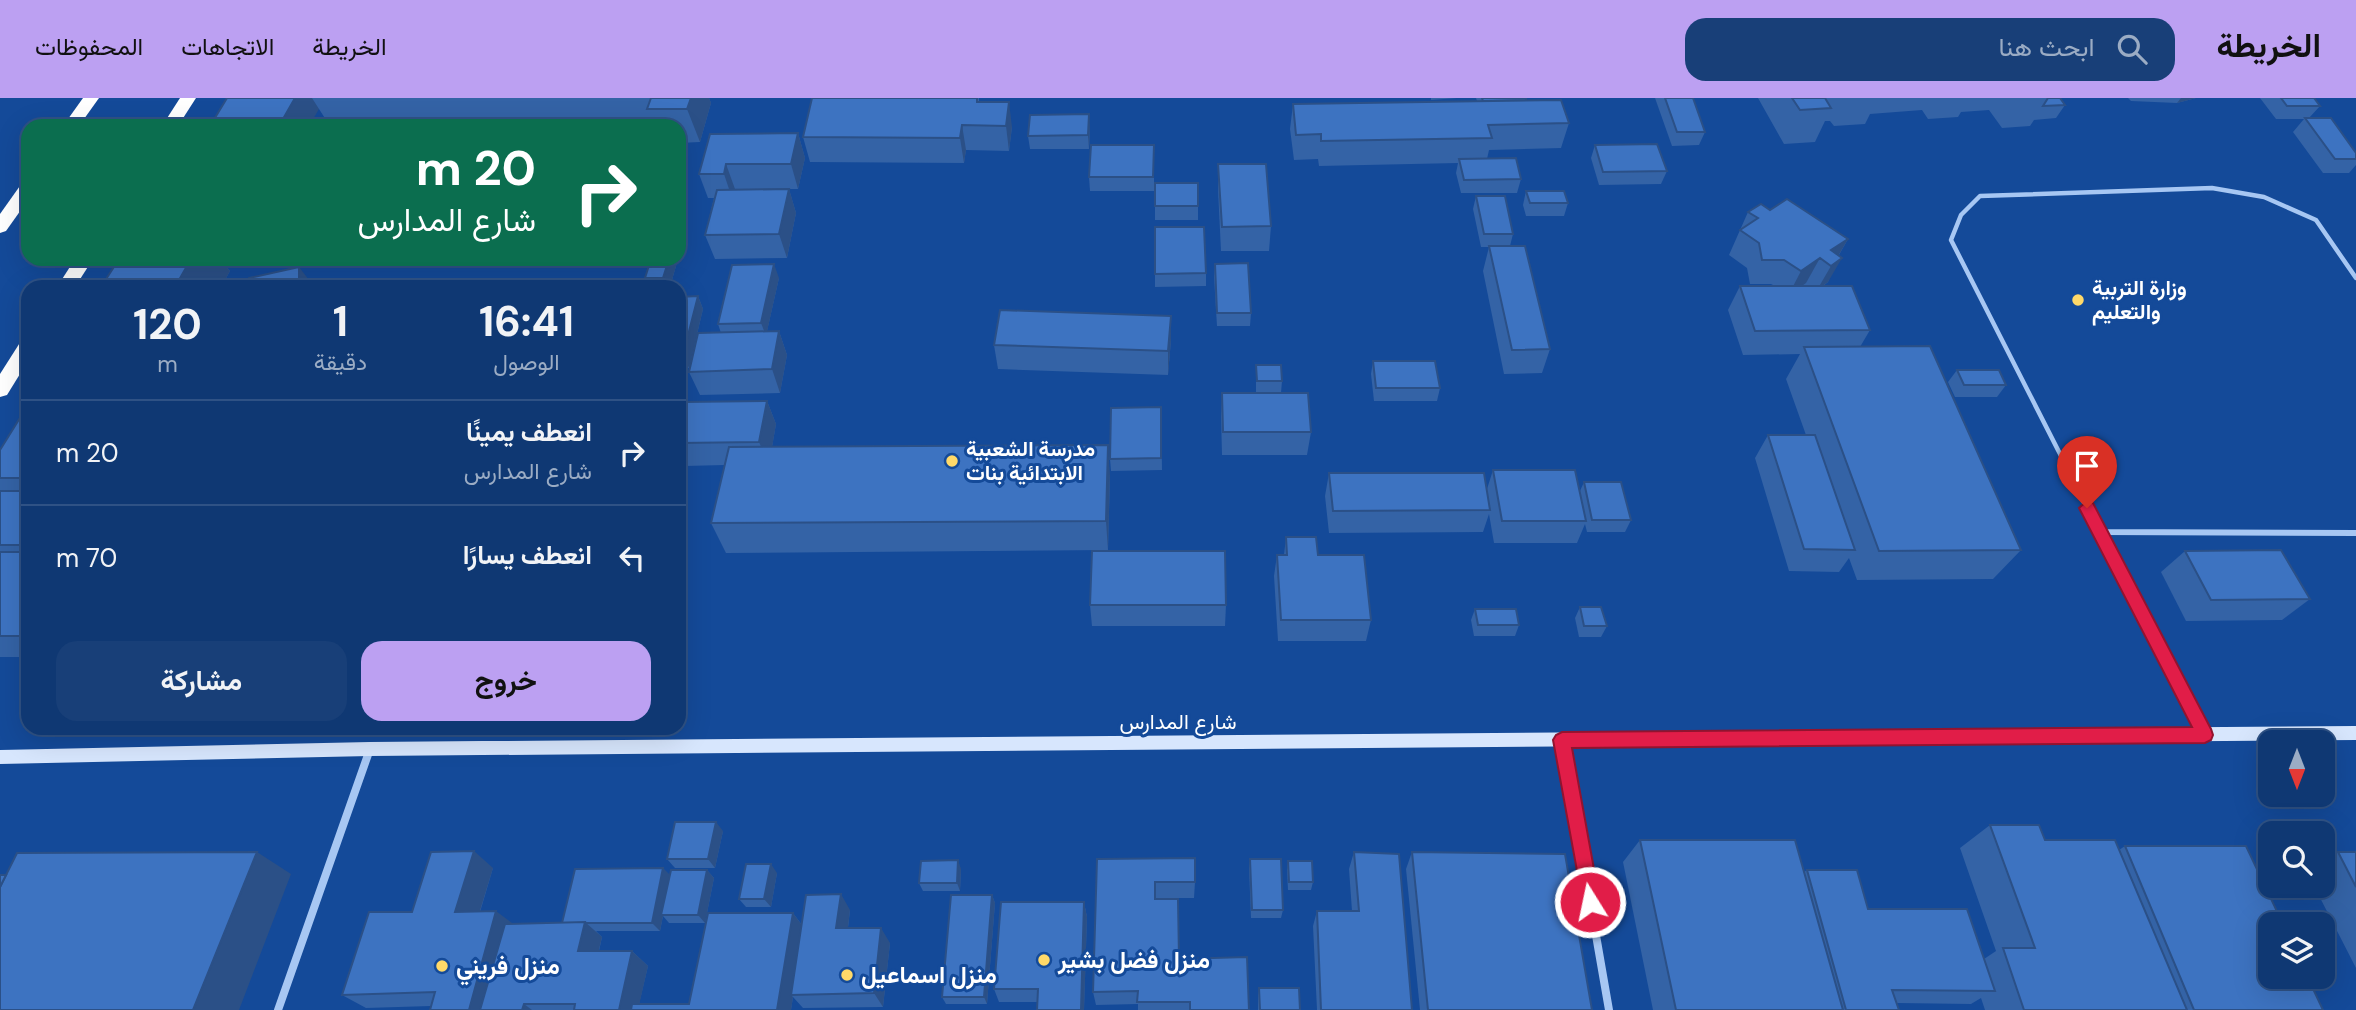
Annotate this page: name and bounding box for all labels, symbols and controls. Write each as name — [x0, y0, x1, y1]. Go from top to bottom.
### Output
search box — [1685, 18, 2175, 81]
text: الخريطة — [2217, 24, 2321, 67]
text: ابحث هنا — [1998, 30, 2095, 64]
icon: search — [2113, 30, 2151, 68]
text: المحفوظات — [35, 31, 143, 62]
text: الاتجاهات — [181, 31, 274, 62]
text: الخريطة — [312, 31, 387, 62]
text: 20 m — [416, 136, 536, 200]
icon: right — [560, 147, 651, 238]
text: شارع المدارس — [357, 199, 536, 241]
place label: وزارة التربية والتعليم — [2092, 274, 2187, 326]
marker: وزارة التربية والتعليم — [2070, 292, 2086, 308]
text: 1 — [333, 294, 348, 349]
text: 16:41 — [479, 294, 574, 349]
text: 120 — [133, 297, 202, 352]
text: دقيقة — [314, 347, 367, 377]
text: الوصول — [493, 347, 560, 377]
text: m — [157, 349, 178, 379]
text: انعطف يمينًا — [466, 415, 592, 449]
icon: right — [613, 434, 651, 472]
place label: مدرسة الشعبية الابتدائية بنات — [966, 435, 1095, 487]
text: 20 m — [56, 436, 119, 470]
pin — [2057, 436, 2117, 508]
icon: arrive — [2068, 447, 2106, 485]
marker: مدرسة الشعبية الابتدائية بنات — [944, 453, 960, 469]
text: شارع المدارس — [464, 456, 592, 486]
text: انعطف يسارًا — [463, 538, 592, 572]
icon: left — [613, 539, 651, 577]
text: 70 m — [56, 541, 117, 575]
button: مشاركة — [56, 641, 347, 721]
button: خروج — [361, 641, 651, 721]
street label: شارع المدارس — [1119, 708, 1237, 736]
north arrow — [2258, 730, 2334, 807]
map controls — [2258, 730, 2335, 989]
button: search — [2258, 821, 2335, 898]
position arrow — [1553, 865, 1627, 939]
button: layers — [2258, 912, 2335, 989]
place label: منزل فضل بشير — [1057, 944, 1210, 975]
place label: منزل فريني — [456, 950, 560, 986]
marker: منزل فضل بشير — [1036, 952, 1052, 968]
marker: منزل فريني — [434, 958, 450, 974]
place label: منزل اسماعيل — [861, 959, 997, 990]
marker: منزل اسماعيل — [839, 967, 855, 983]

